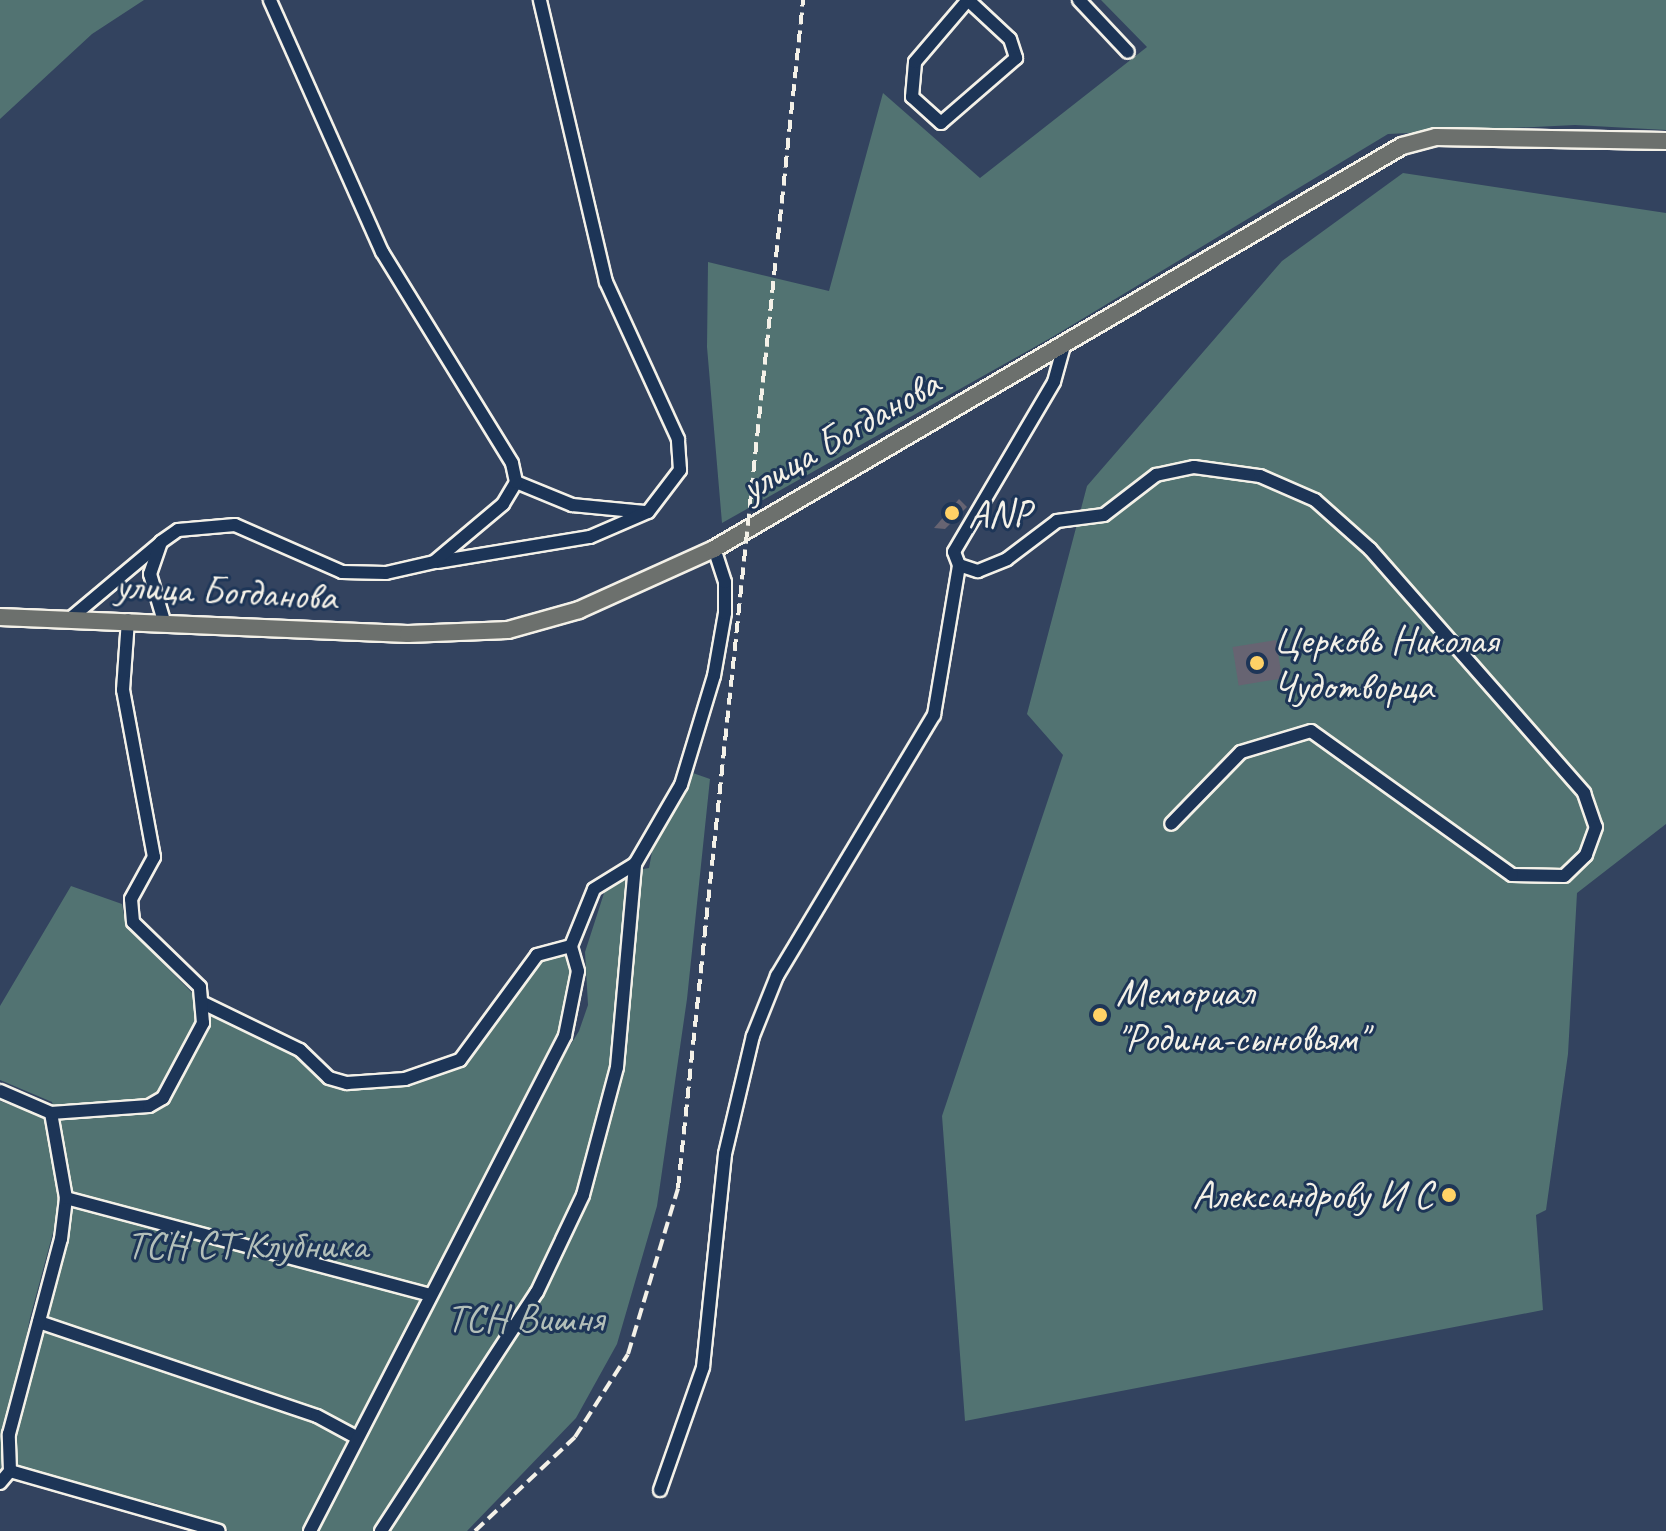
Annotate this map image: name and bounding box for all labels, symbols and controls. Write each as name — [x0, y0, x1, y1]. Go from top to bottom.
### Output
street label: улица Богданова — [732, 359, 948, 511]
place label: ANP — [968, 489, 1031, 537]
marker: ANP — [943, 504, 961, 522]
street label: улица Богданова — [114, 561, 338, 621]
place label: Церковь Николая Чудотворца — [1273, 616, 1499, 710]
marker: Церковь Николая Чудотворца — [1248, 654, 1266, 672]
place label: Мемориал "Родина-сыновьям" — [1116, 968, 1366, 1062]
marker: Мемориал "Родина-сыновьям" — [1091, 1006, 1109, 1024]
place label: Александрову И С — [1192, 1171, 1433, 1219]
marker: Александрову И С — [1440, 1186, 1458, 1204]
park label: ТСН СТ Клубника — [126, 1221, 368, 1269]
park label: ТСН Вишня — [446, 1294, 604, 1342]

